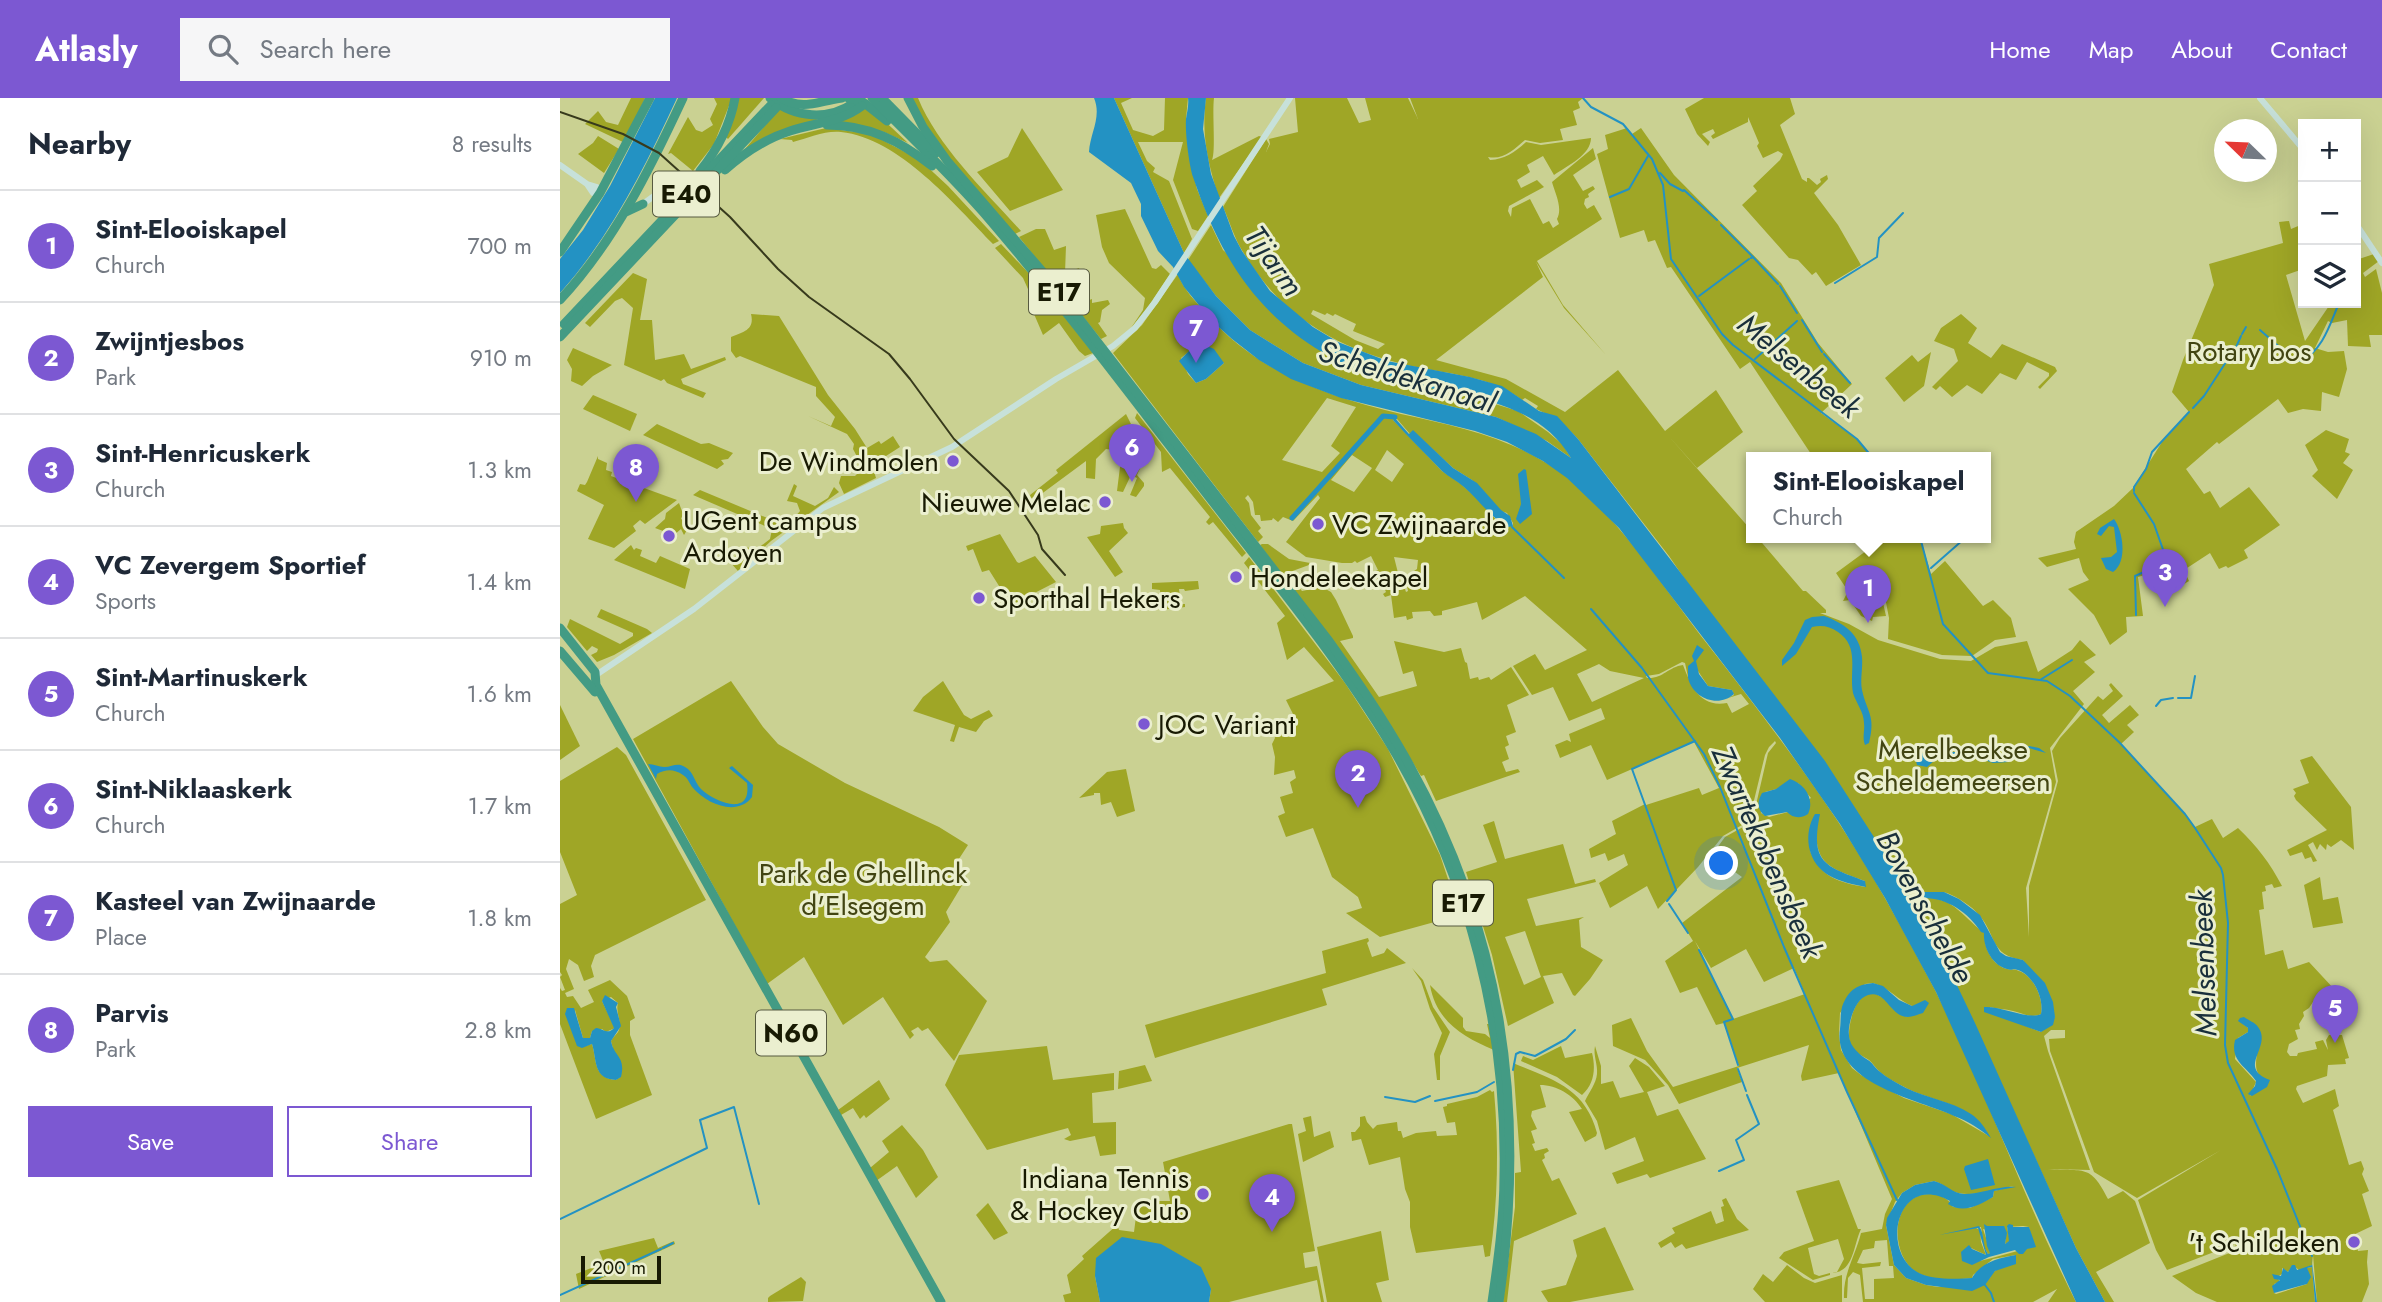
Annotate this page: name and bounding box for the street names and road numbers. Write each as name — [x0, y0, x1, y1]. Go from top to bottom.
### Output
road number: E40 — [653, 172, 719, 216]
road number: E17 — [1029, 270, 1089, 314]
road number: E17 — [1433, 880, 1493, 926]
road number: N60 — [756, 1010, 826, 1056]

